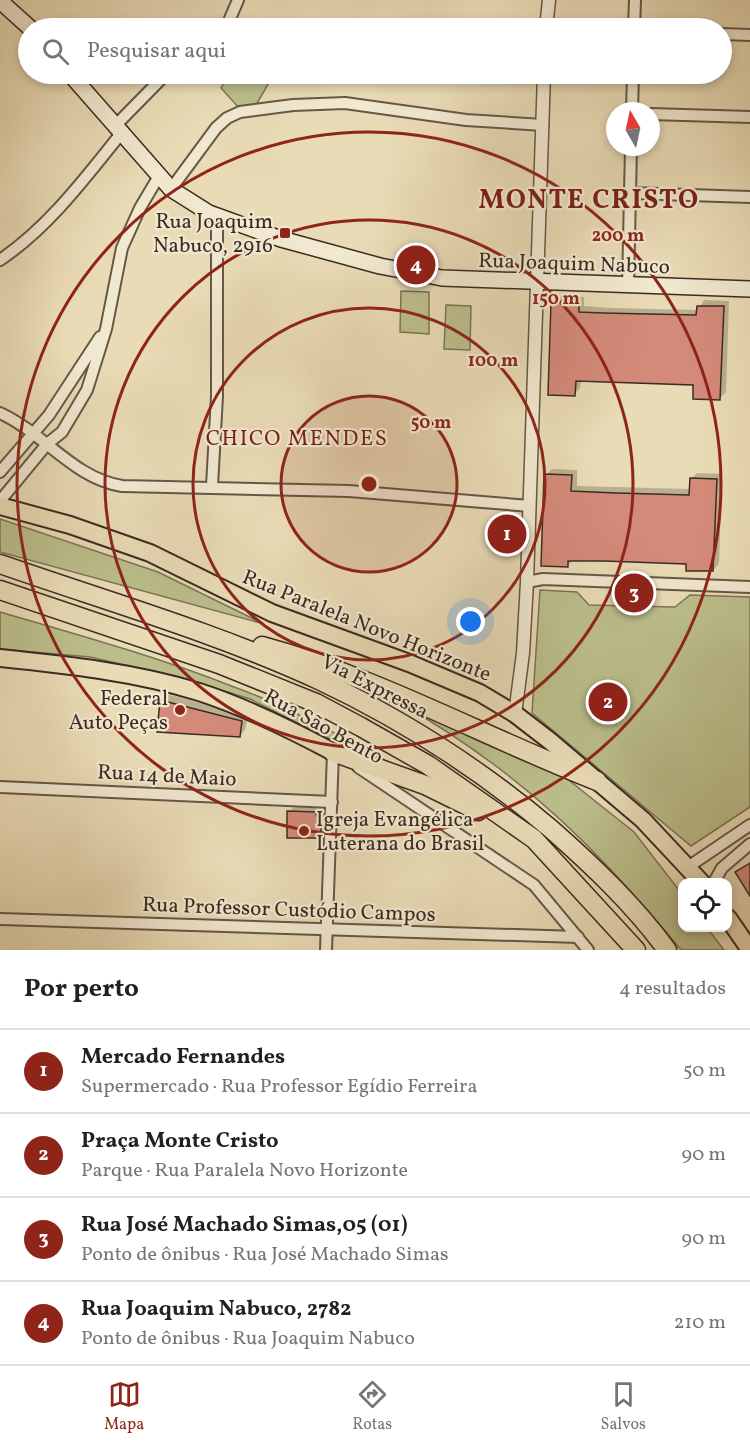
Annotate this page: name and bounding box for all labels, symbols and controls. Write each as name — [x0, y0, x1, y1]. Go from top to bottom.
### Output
search box — [18, 18, 732, 84]
icon: search — [39, 35, 72, 68]
text: Pesquisar aqui — [87, 36, 226, 67]
north arrow — [606, 102, 660, 156]
district label: MONTE CRISTO — [478, 182, 700, 220]
place label: Rua Joaquim Nabuco, 2916 — [153, 208, 273, 261]
text: 200 m — [592, 224, 644, 249]
marker: Rua Joaquim Nabuco, 2916 — [278, 226, 292, 240]
pin: 4 — [396, 242, 436, 288]
street label: Rua Joaquim Nabuco — [478, 247, 670, 282]
text: 150 m — [532, 287, 580, 312]
text: 100 m — [468, 349, 518, 374]
text: 50 m — [411, 411, 451, 436]
district label: CHICO MENDES — [206, 424, 388, 455]
centre of rings — [359, 474, 379, 494]
pin: 1 — [488, 512, 526, 556]
street label: Rua Paralela Novo Horizonte — [238, 563, 495, 690]
pin: 3 — [614, 570, 654, 616]
your location — [456, 607, 485, 636]
street label: Via Expressa — [316, 648, 433, 727]
pin: 2 — [588, 680, 628, 724]
street label: Rua São Bento — [258, 683, 388, 772]
place label: Federal Auto Peças — [69, 685, 168, 738]
marker: Federal Auto Peças — [173, 703, 187, 717]
street label: Rua 14 de Maio — [97, 758, 237, 795]
place label: Igreja Evangélica Luterana do Brasil — [316, 806, 484, 859]
marker: Igreja Evangélica Luterana do Brasil — [297, 824, 311, 838]
map controls — [678, 878, 732, 932]
button: locate — [678, 878, 732, 932]
street label: Rua Professor Custódio Campos — [142, 891, 436, 930]
text: Por perto — [24, 971, 139, 1007]
text: 4 resultados — [619, 975, 726, 1003]
text: Mercado Fernandes — [81, 1042, 285, 1073]
text: 1 — [39, 1057, 48, 1085]
text: 50 m — [683, 1057, 726, 1085]
text: Supermercado · Rua Professor Egídio Ferreira — [81, 1073, 477, 1101]
text: Praça Monte Cristo — [81, 1126, 279, 1157]
text: 2 — [38, 1141, 49, 1169]
text: 90 m — [682, 1141, 726, 1169]
text: Parque · Rua Paralela Novo Horizonte — [81, 1157, 408, 1185]
text: Rua José Machado Simas,05 (01) — [81, 1210, 408, 1241]
text: 3 — [38, 1225, 49, 1253]
text: 90 m — [682, 1225, 726, 1253]
text: Ponto de ônibus · Rua José Machado Simas — [81, 1241, 449, 1269]
text: Rua Joaquim Nabuco, 2782 — [81, 1294, 351, 1325]
text: 4 — [37, 1309, 50, 1337]
text: 210 m — [674, 1309, 726, 1337]
text: Ponto de ônibus · Rua Joaquim Nabuco — [81, 1325, 415, 1353]
tab: Mapa — [104, 1378, 144, 1436]
tab: Rotas — [353, 1378, 392, 1436]
tab: Salvos — [601, 1378, 646, 1436]

